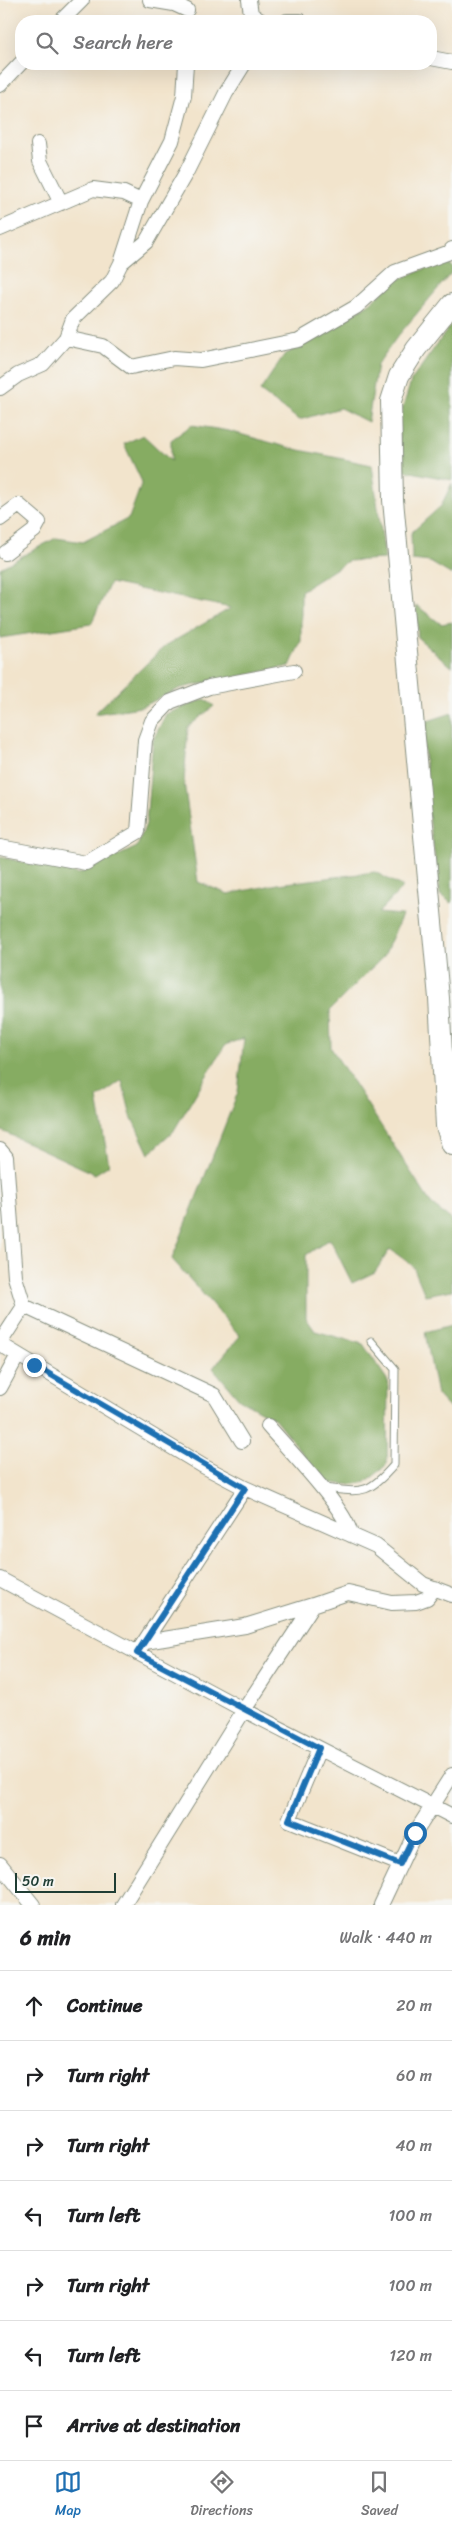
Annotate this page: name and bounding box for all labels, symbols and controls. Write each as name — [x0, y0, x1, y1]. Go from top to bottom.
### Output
search box — [15, 15, 437, 70]
text: Search here — [73, 26, 173, 59]
icon: search — [33, 29, 61, 57]
route end — [23, 1354, 46, 1377]
route start — [404, 1822, 427, 1845]
text: 50 m — [22, 1869, 54, 1894]
scale bar — [15, 1870, 116, 1893]
text: 6 min — [20, 1919, 71, 1957]
text: Walk · 440 m — [339, 1923, 432, 1952]
text: Continue — [67, 1989, 143, 2022]
text: 20 m — [396, 1991, 432, 2020]
icon: ahead — [20, 1992, 48, 2020]
text: Turn right — [67, 2059, 149, 2092]
text: 60 m — [396, 2061, 432, 2090]
icon: right — [20, 2062, 48, 2090]
text: Turn right — [67, 2129, 149, 2162]
text: 40 m — [395, 2131, 432, 2160]
icon: right — [20, 2132, 48, 2160]
text: Turn left — [67, 2199, 140, 2232]
text: 100 m — [388, 2201, 432, 2230]
icon: left — [20, 2202, 48, 2230]
text: Turn right — [67, 2269, 149, 2302]
text: 100 m — [388, 2271, 432, 2300]
icon: right — [20, 2272, 48, 2300]
text: Turn left — [67, 2339, 140, 2372]
text: 120 m — [389, 2341, 432, 2370]
icon: left — [20, 2342, 48, 2370]
text: Arrive at destination — [67, 2409, 240, 2442]
icon: arrive — [20, 2412, 48, 2440]
tab: Map — [54, 2468, 82, 2523]
tab: Directions — [190, 2468, 253, 2523]
tab: Saved — [361, 2468, 398, 2523]

